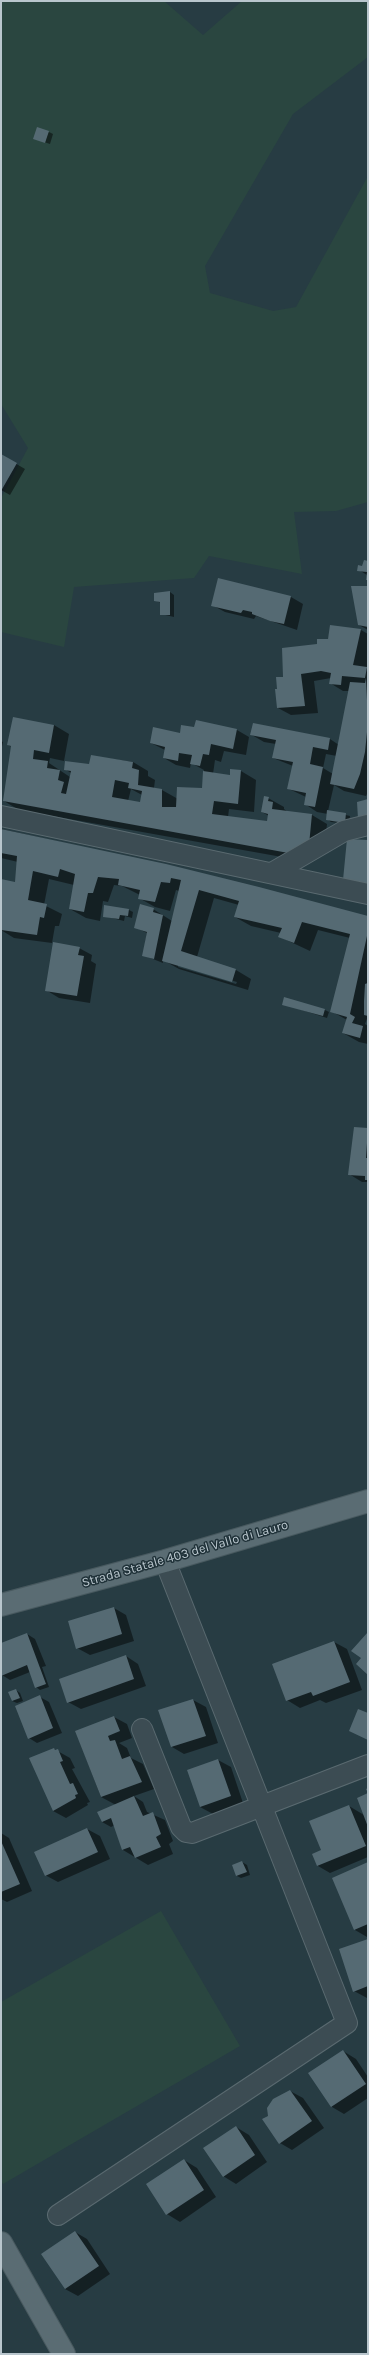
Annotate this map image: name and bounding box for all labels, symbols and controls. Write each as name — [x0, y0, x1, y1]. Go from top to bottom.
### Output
street label: Strada Statale 403 del Vallo di Lauro — [80, 1517, 290, 1591]

